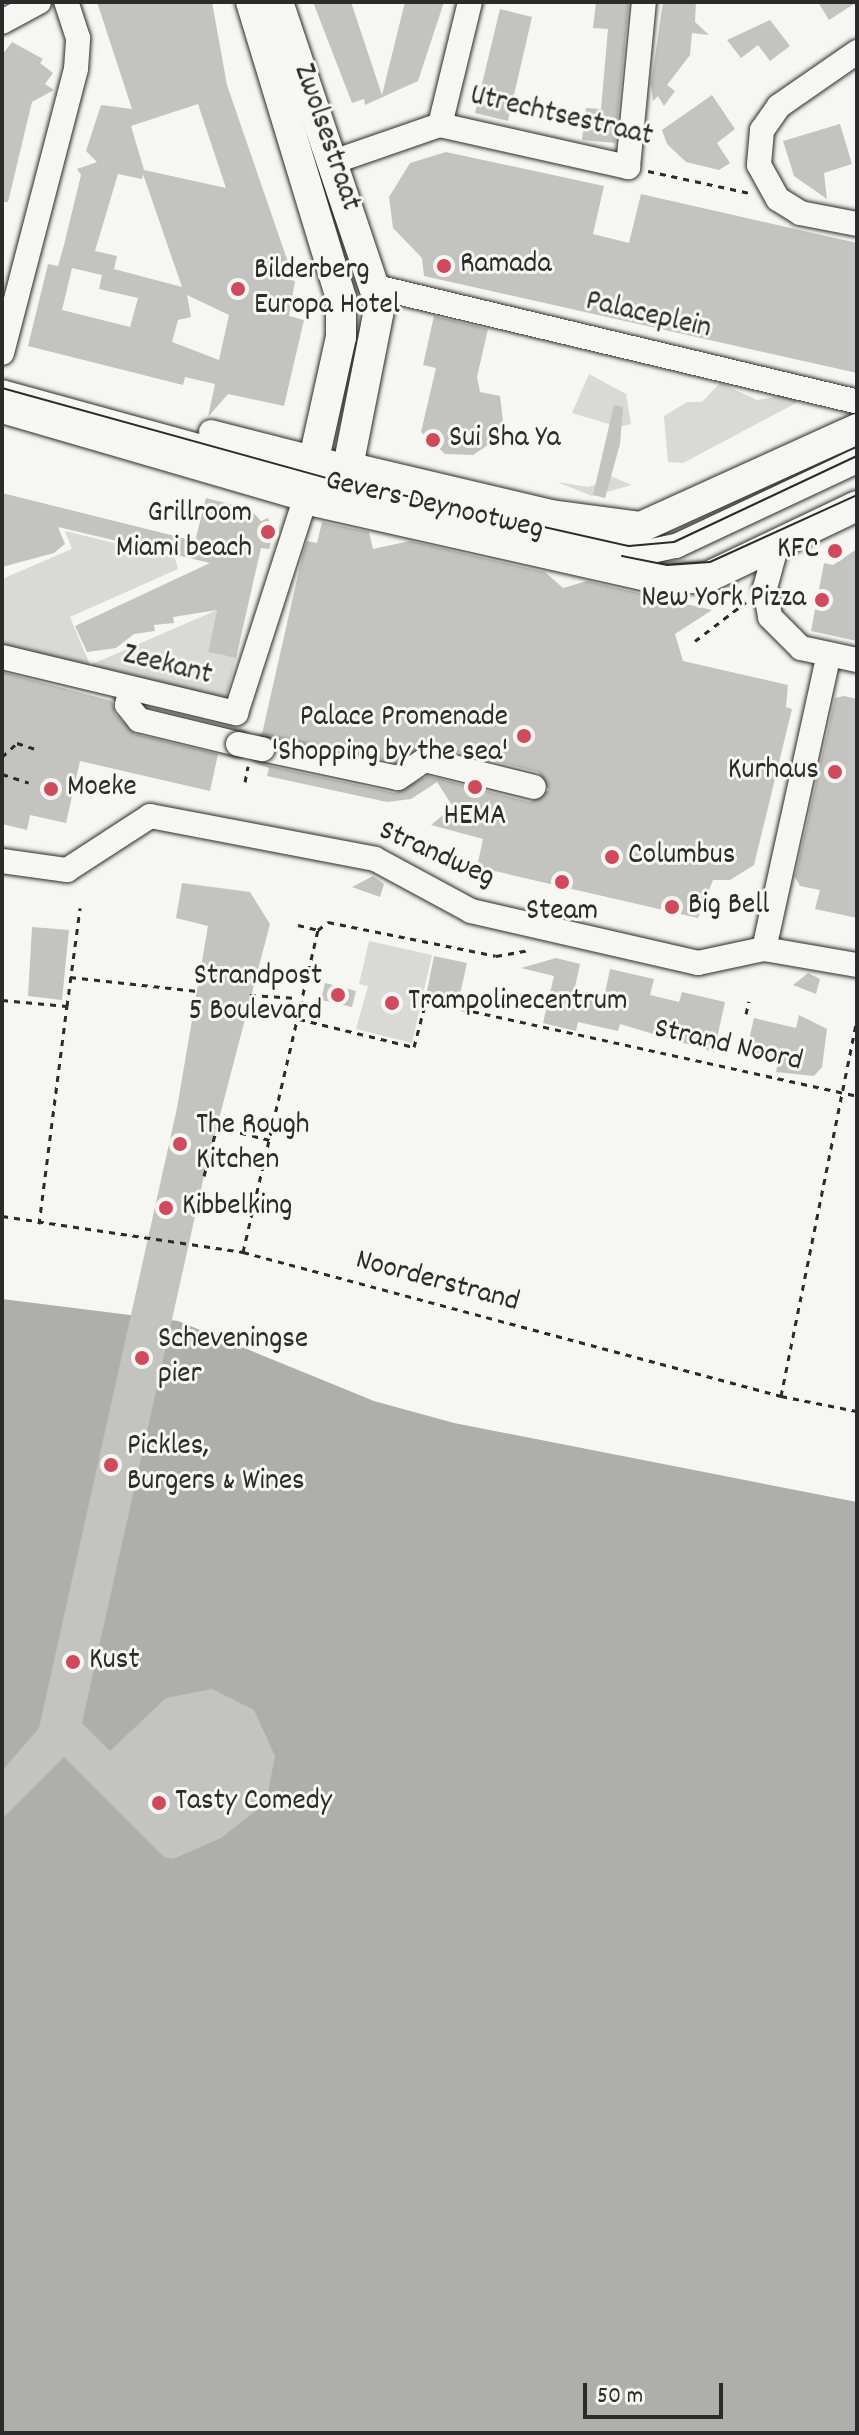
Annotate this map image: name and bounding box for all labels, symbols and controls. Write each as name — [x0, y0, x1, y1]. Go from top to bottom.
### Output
street label: Zwolsestraat — [283, 60, 367, 216]
street label: Utrechtsestraat — [466, 79, 656, 157]
place label: Ramada — [460, 248, 551, 284]
place label: Bilderberg Europa Hotel — [254, 254, 400, 324]
marker: Ramada — [435, 257, 453, 275]
marker: Bilderberg Europa Hotel — [229, 280, 247, 298]
street label: Palaceplein — [582, 285, 714, 349]
place label: Sui Sha Ya — [449, 422, 560, 458]
marker: Sui Sha Ya — [424, 431, 442, 449]
street label: Gevers Deynootweg — [321, 464, 547, 550]
place label: Grillroom Miami beach — [116, 497, 252, 568]
marker: Grillroom Miami beach — [259, 523, 277, 541]
place label: KFC — [777, 533, 819, 569]
marker: KFC — [826, 542, 844, 560]
place label: New York Pizza — [641, 582, 806, 618]
marker: New York Pizza — [813, 591, 831, 609]
street label: Zeekant — [119, 639, 215, 695]
place label: Palace Promenade 'Shopping by the sea' — [272, 701, 508, 772]
marker: Palace Promenade 'Shopping by the sea' — [515, 727, 533, 745]
place label: Kurhaus — [728, 754, 819, 790]
marker: Kurhaus — [826, 763, 844, 781]
place label: Moeke — [67, 771, 137, 807]
marker: HEMA — [466, 778, 484, 796]
marker: Moeke — [42, 780, 60, 798]
place label: HEMA — [444, 800, 506, 836]
street label: Strandweg — [372, 815, 500, 897]
place label: Columbus — [628, 839, 735, 875]
marker: Columbus — [603, 848, 621, 866]
marker: Steam — [553, 873, 571, 891]
place label: Big Bell — [688, 889, 769, 925]
place label: Steam — [526, 895, 598, 931]
marker: Big Bell — [663, 898, 681, 916]
place label: Strandpost 5 Boulevard — [189, 960, 322, 1030]
place label: Trampolinecentrum — [408, 985, 628, 1021]
marker: Strandpost 5 Boulevard — [329, 986, 347, 1004]
marker: Trampolinecentrum — [383, 994, 401, 1012]
street label: Strand Noord — [650, 1012, 806, 1082]
place label: The Rough Kitchen — [196, 1109, 310, 1180]
marker: The Rough Kitchen — [171, 1135, 189, 1153]
place label: Kibbelking — [182, 1190, 292, 1226]
marker: Kibbelking — [157, 1199, 175, 1217]
street label: Noorderstrand — [351, 1244, 523, 1322]
place label: Scheveningse pier — [158, 1323, 308, 1394]
marker: Scheveningse pier — [133, 1349, 151, 1367]
place label: Pickles, Burgers & Wines — [127, 1430, 305, 1500]
marker: Pickles, Burgers & Wines — [102, 1456, 120, 1474]
place label: Kust — [89, 1644, 139, 1680]
marker: Kust — [64, 1653, 82, 1671]
place label: Tasty Comedy — [175, 1785, 332, 1821]
marker: Tasty Comedy — [150, 1794, 168, 1812]
scale bar — [587, 2367, 727, 2417]
text: 50 m — [597, 2380, 643, 2414]

